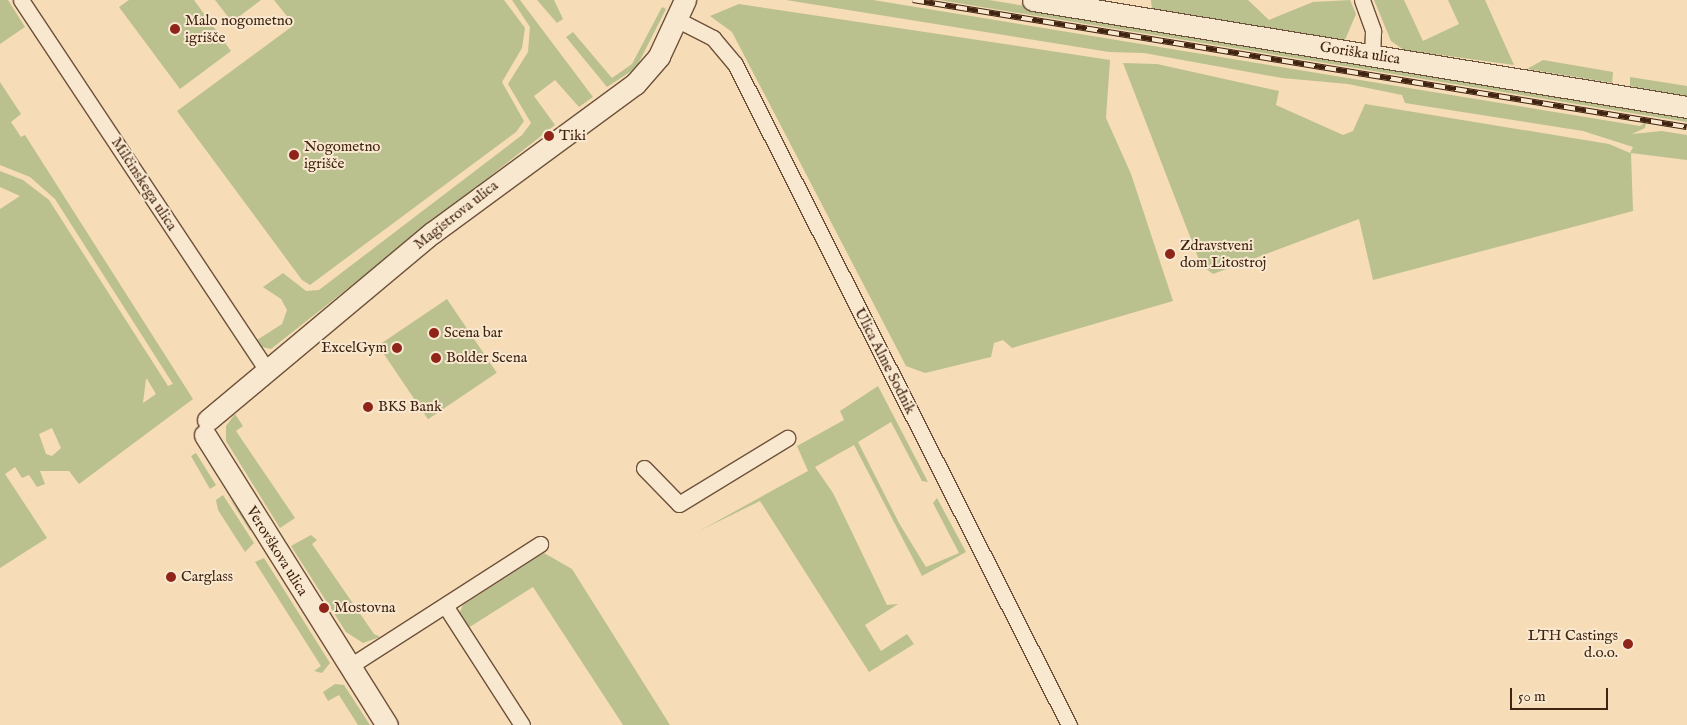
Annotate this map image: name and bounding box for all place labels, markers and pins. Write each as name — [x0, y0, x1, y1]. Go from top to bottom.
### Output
place label: Malo nogometno igrišče — [185, 11, 293, 46]
marker: Malo nogometno igrišče — [169, 23, 181, 35]
place label: Tiki — [559, 127, 586, 145]
marker: Tiki — [543, 130, 555, 142]
place label: Nogometno igrišče — [304, 137, 380, 172]
marker: Nogometno igrišče — [288, 149, 300, 161]
place label: Zdravstveni dom Litostroj — [1180, 236, 1266, 271]
marker: Zdravstveni dom Litostroj — [1164, 248, 1176, 260]
place label: Scena bar — [444, 324, 503, 342]
marker: Scena bar — [428, 327, 440, 339]
place label: ExcelGym — [321, 339, 387, 357]
marker: ExcelGym — [391, 342, 403, 354]
place label: Bolder Scena — [446, 349, 527, 367]
marker: Bolder Scena — [430, 352, 442, 364]
place label: BKS Bank — [378, 398, 442, 416]
marker: BKS Bank — [362, 401, 374, 413]
place label: Carglass — [181, 568, 233, 586]
marker: Carglass — [165, 571, 177, 583]
place label: Mostovna — [334, 599, 395, 617]
marker: Mostovna — [318, 602, 330, 614]
place label: LTH Castings d.o.o. — [1528, 626, 1618, 661]
marker: LTH Castings d.o.o. — [1622, 638, 1634, 650]

